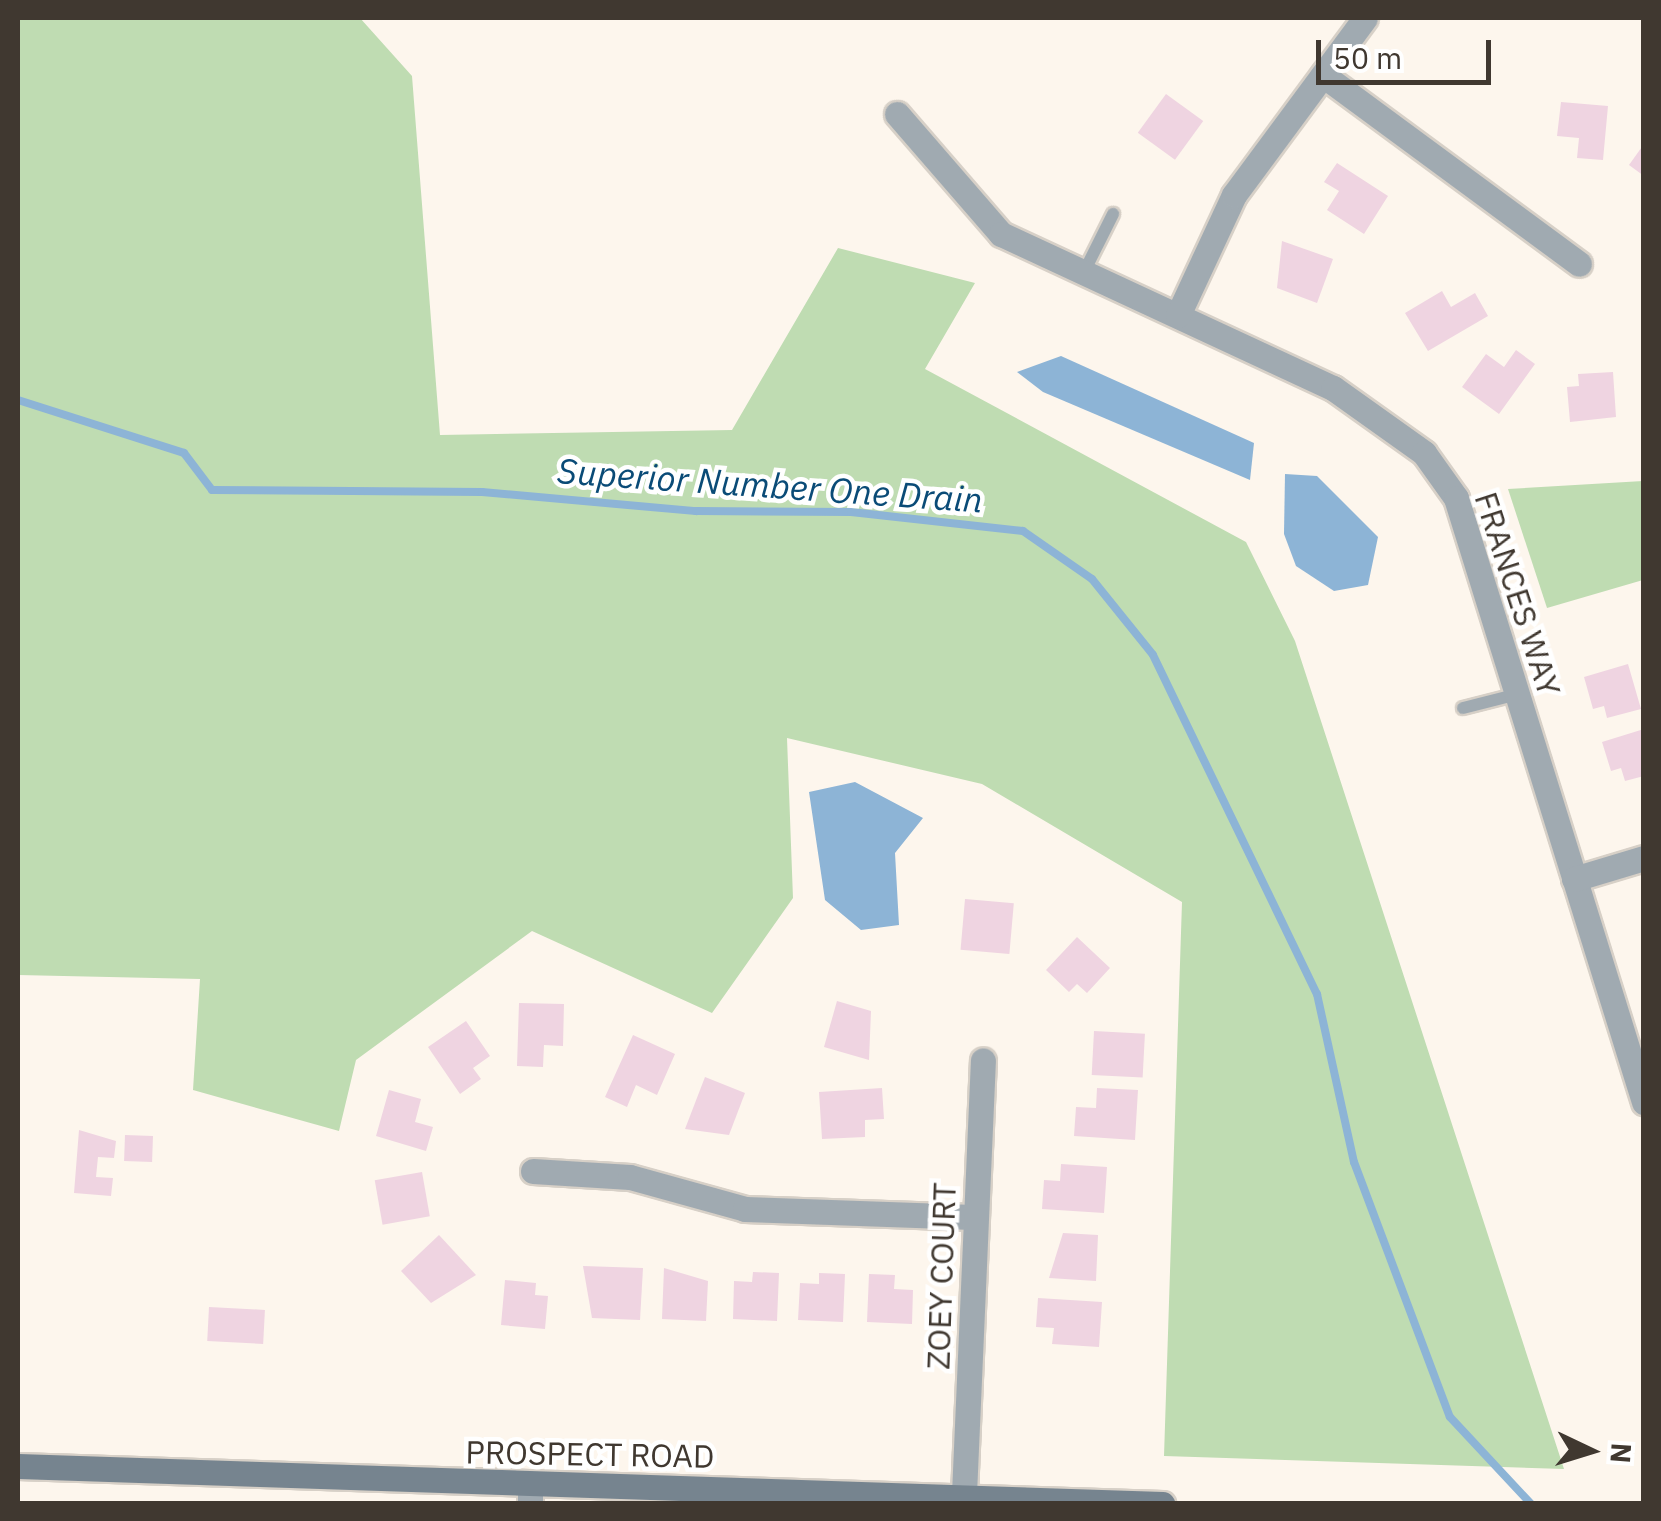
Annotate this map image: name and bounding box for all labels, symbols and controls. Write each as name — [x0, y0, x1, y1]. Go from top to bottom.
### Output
scale bar — [1321, 20, 1496, 82]
text: 50 m — [1333, 38, 1402, 77]
water label: Superior Number One Drain — [556, 449, 984, 521]
street label: FRANCES WAY — [1467, 487, 1569, 701]
street label: ZOEY COURT — [919, 1182, 963, 1370]
north arrow — [1541, 1401, 1641, 1501]
street label: PROSPECT ROAD — [465, 1433, 715, 1475]
text: N — [1602, 1442, 1641, 1465]

